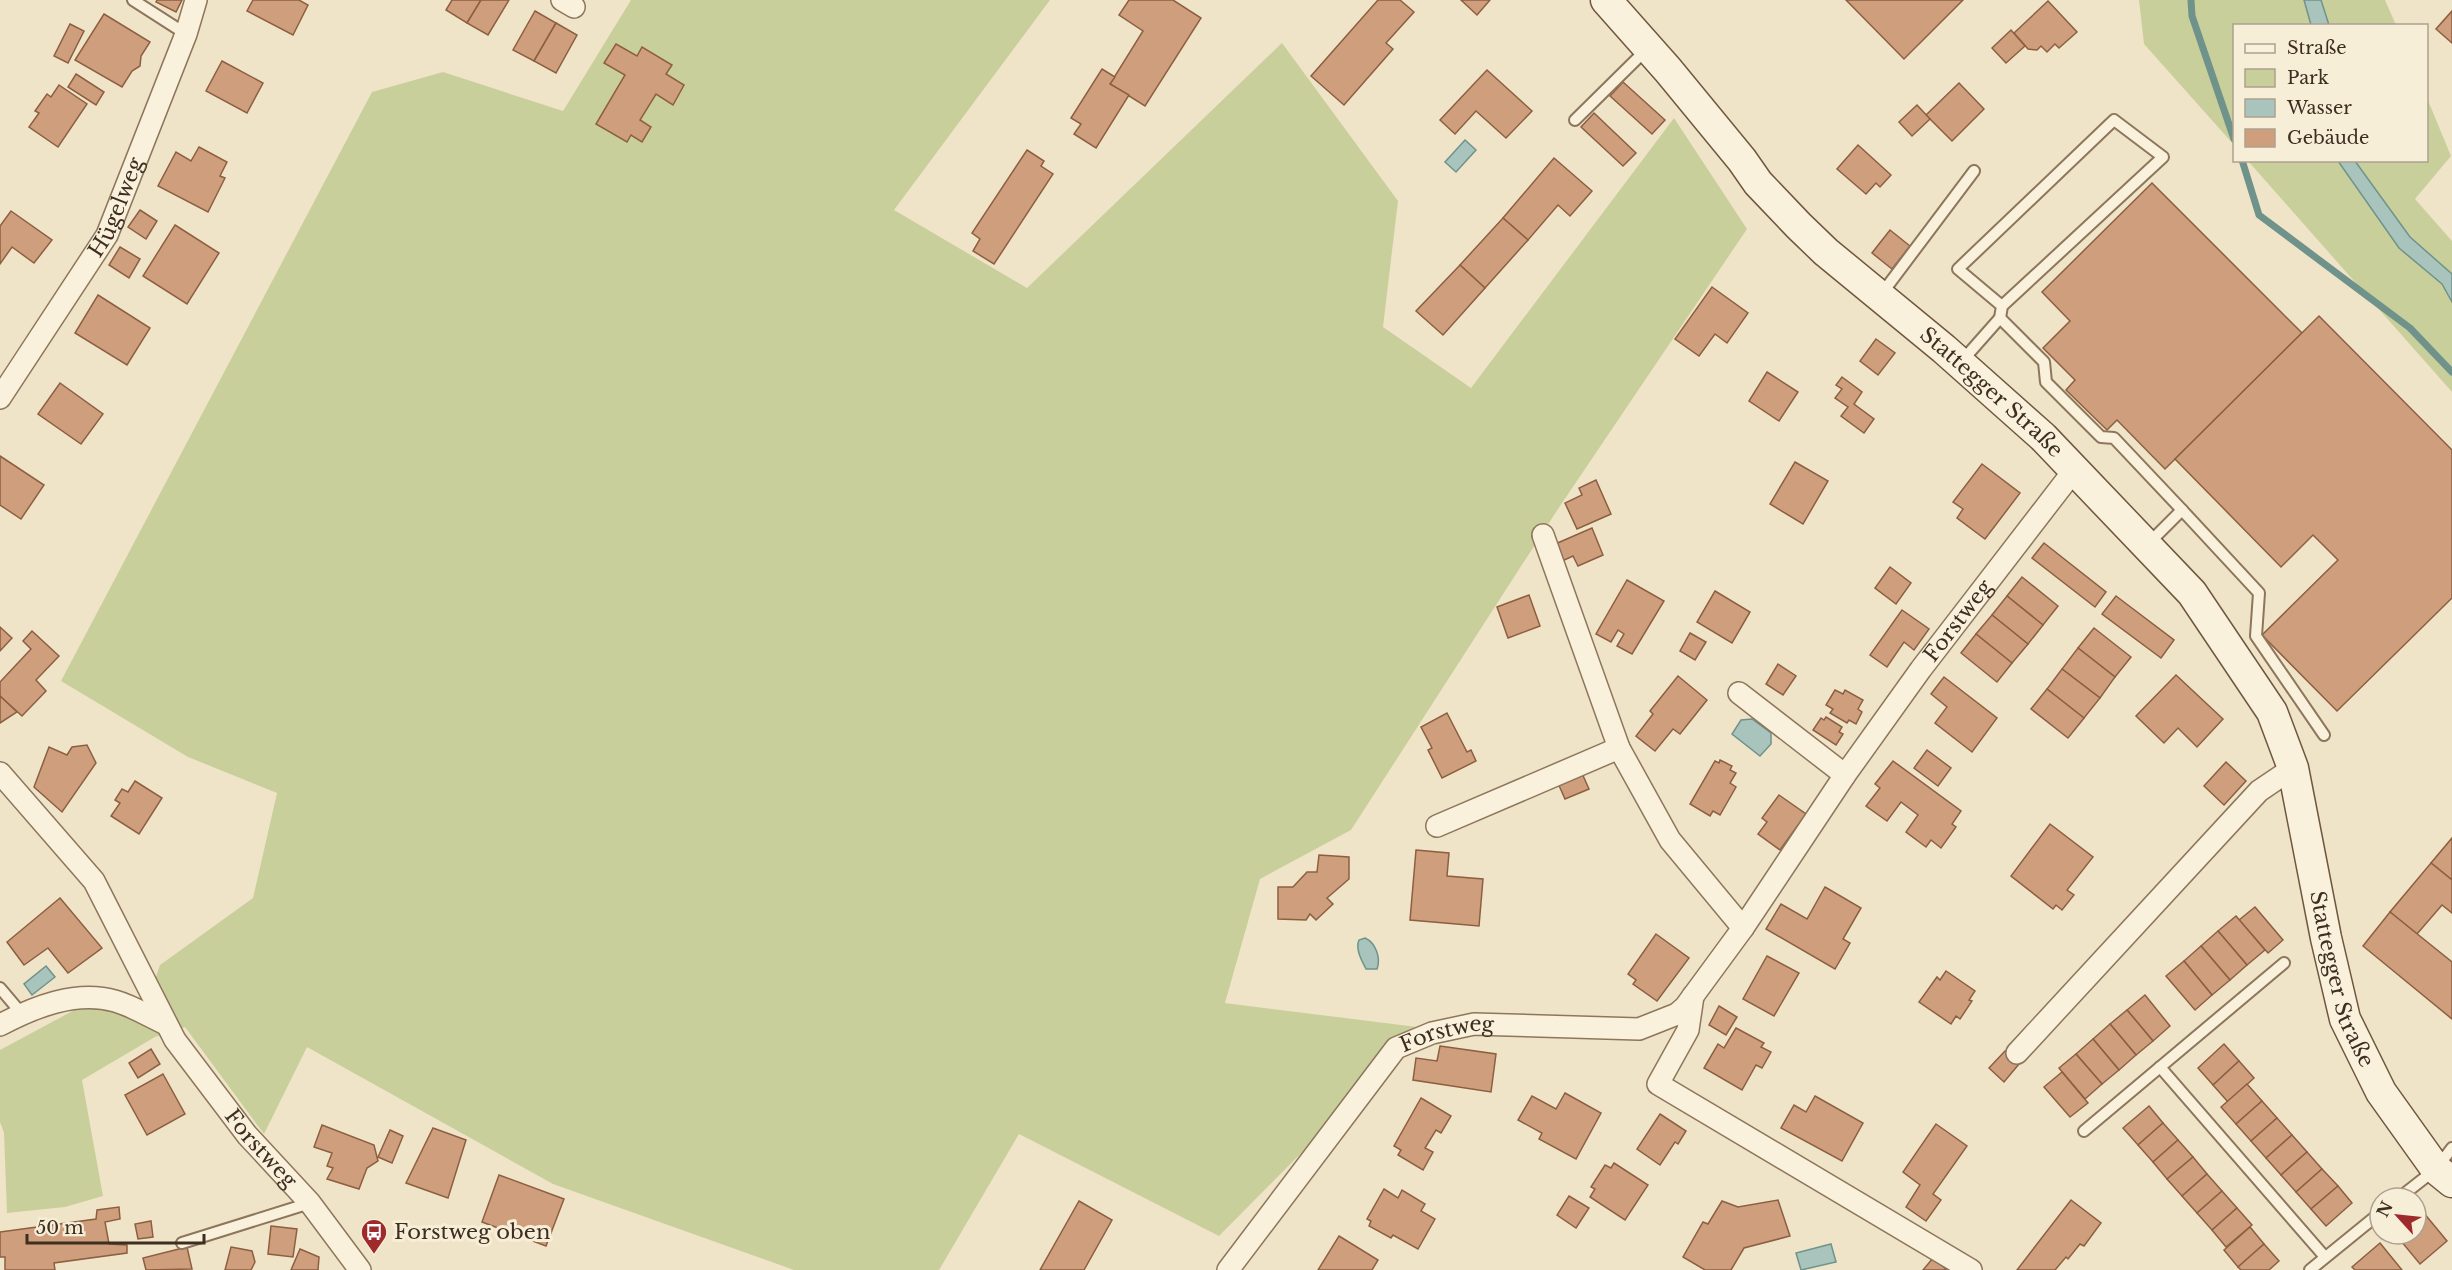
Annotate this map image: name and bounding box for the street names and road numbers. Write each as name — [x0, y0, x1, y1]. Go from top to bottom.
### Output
street label: Hügelweg — [83, 153, 149, 262]
street label: Stattegger Straße — [1915, 322, 2069, 463]
street label: Forstweg — [1918, 574, 1998, 667]
street label: Stattegger Straße — [2304, 889, 2380, 1071]
street label: Forstweg — [1396, 1011, 1495, 1058]
street label: Forstweg — [219, 1104, 303, 1194]

